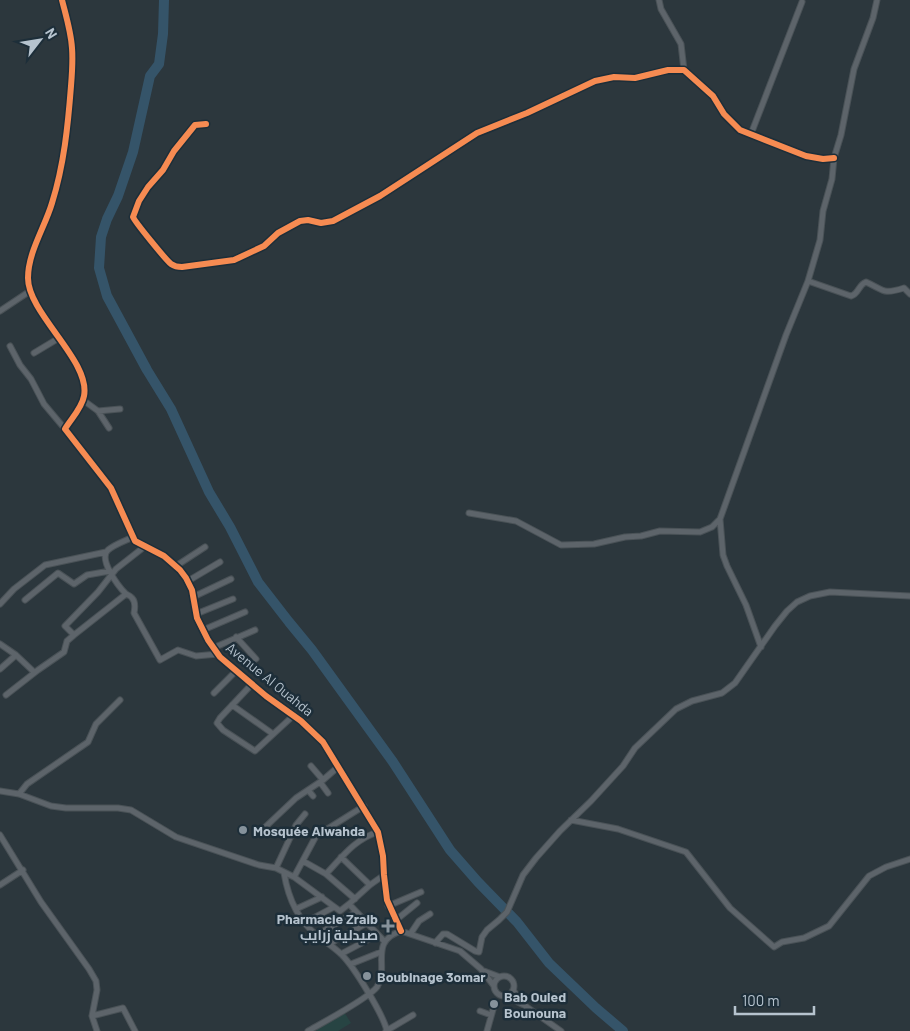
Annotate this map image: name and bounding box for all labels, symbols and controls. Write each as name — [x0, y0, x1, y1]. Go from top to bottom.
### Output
north arrow — [15, 15, 65, 65]
text: N — [42, 25, 61, 41]
street label: Avenue Al Ouahda — [223, 639, 317, 719]
place label: Mosquée Alwahda — [253, 822, 365, 839]
marker: Mosquée Alwahda — [237, 824, 249, 836]
place label: Pharmacie Zraib صيدلية زرايب — [277, 910, 378, 944]
marker: Pharmacie Zraib صيدلية زرايب — [382, 920, 394, 932]
place label: Boubinage 3omar — [377, 968, 486, 985]
marker: Boubinage 3omar — [361, 970, 373, 982]
scale bar — [735, 984, 814, 1016]
place label: Bab Ouled Bounouna — [504, 988, 566, 1021]
text: 100 m — [742, 991, 780, 1009]
marker: Bab Ouled Bounouna — [488, 998, 500, 1010]

